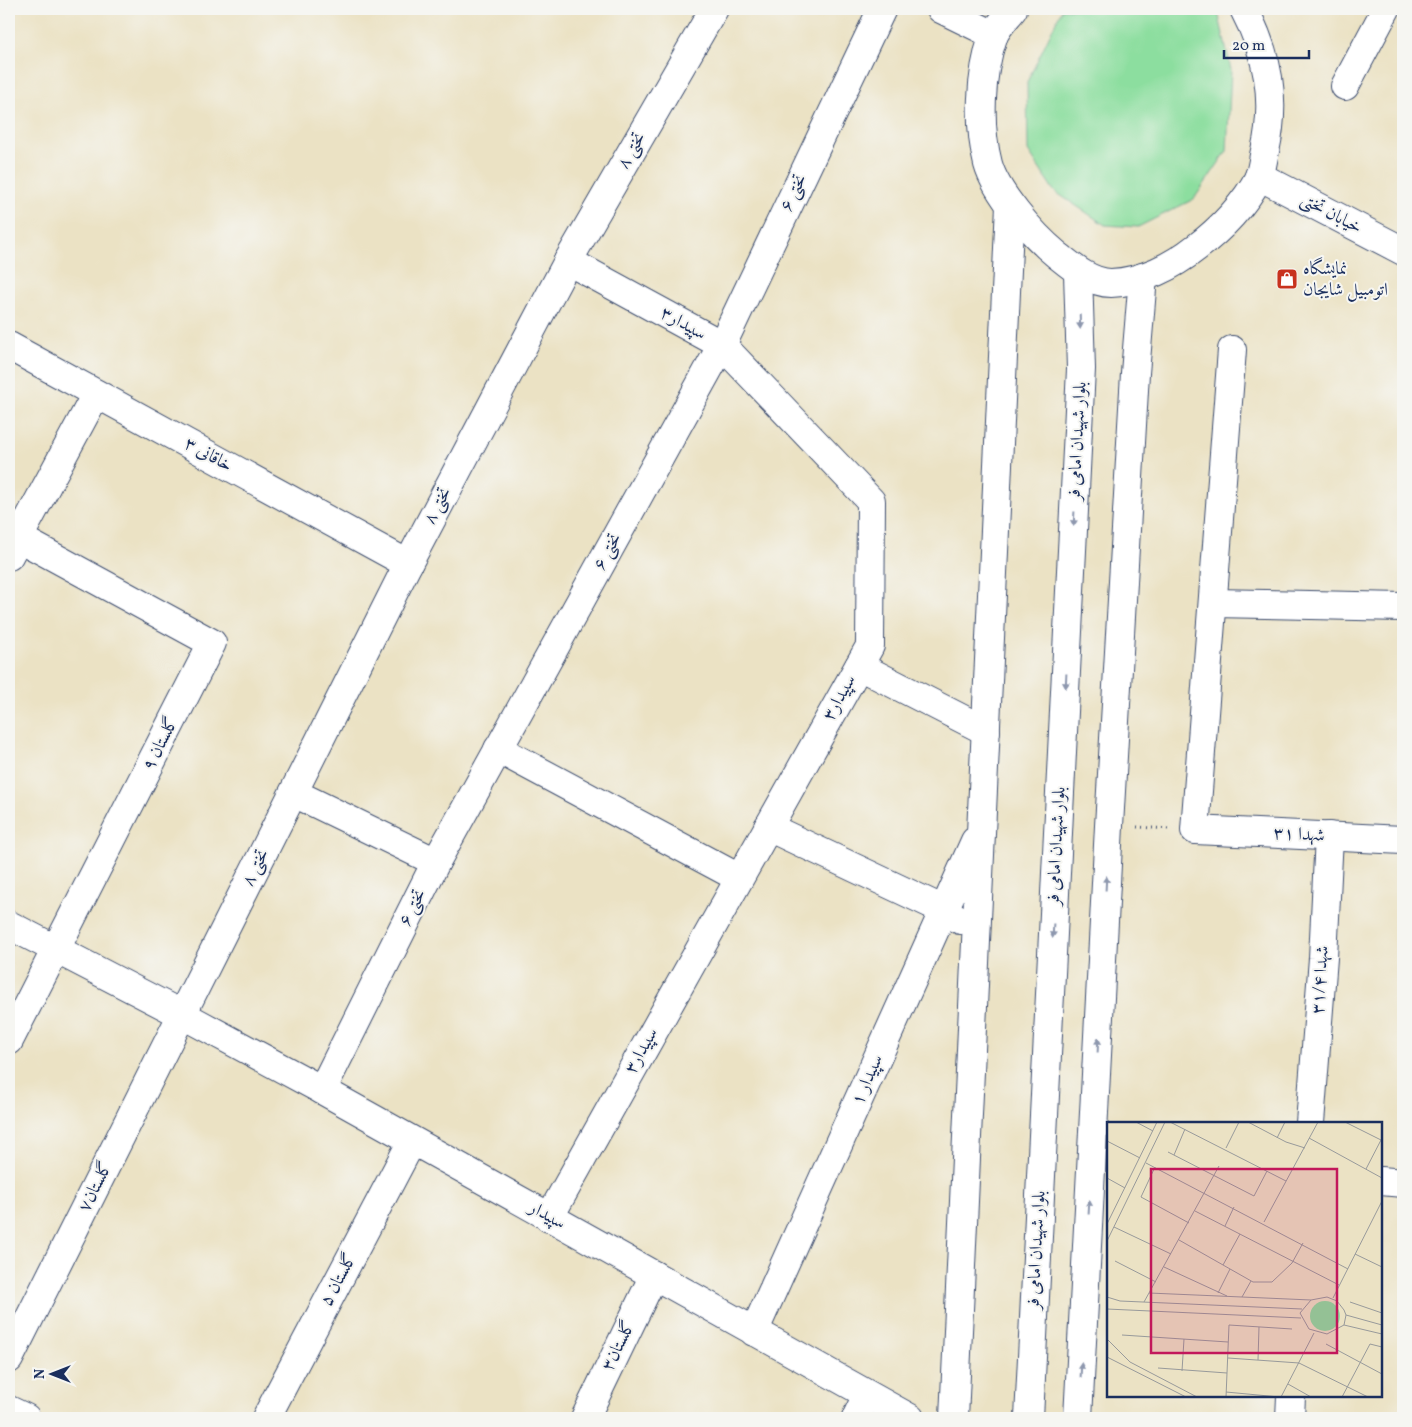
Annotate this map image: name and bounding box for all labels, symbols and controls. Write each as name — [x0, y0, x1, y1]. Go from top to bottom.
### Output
scale bar — [1224, 28, 1310, 60]
text: 20 m — [1232, 36, 1265, 57]
street label: تختی ۸ — [611, 128, 653, 174]
street label: تختی ۶ — [774, 170, 814, 216]
street label: خیابان تختی — [1296, 187, 1366, 241]
place label: نمایشگاه اتومبیل شایجان — [1303, 256, 1388, 303]
shop icon: نمایشگاه اتومبیل شایجان — [1275, 267, 1299, 291]
street label: سپیدار۳ — [655, 301, 711, 347]
one-way arrow — [1076, 314, 1084, 330]
street label: بلوار شهیدان امامی فر — [1062, 381, 1094, 503]
street label: خاقانی ۳ — [179, 432, 237, 478]
street label: تختی ۸ — [418, 483, 458, 529]
one-way arrow — [1069, 511, 1077, 527]
street label: تختی ۶ — [588, 529, 628, 575]
street label: سپیدار۳ — [817, 670, 863, 726]
one-way arrow — [1061, 674, 1069, 690]
street label: گلستان ۹ — [137, 713, 185, 775]
street label: بلوار شهیدان امامی فر — [1041, 786, 1073, 908]
street label: شهدا ۳۱ — [1273, 821, 1325, 849]
street label: تختی ۸ — [236, 845, 276, 891]
one-way arrow — [1103, 874, 1111, 890]
street label: تختی ۶ — [393, 885, 433, 931]
one-way arrow — [1049, 923, 1057, 939]
street label: شهدا ۳۱/۴ — [1306, 945, 1336, 1015]
street label: سپیدار۳ — [619, 1023, 665, 1079]
one-way arrow — [1094, 1037, 1102, 1053]
street label: سپیدار ۱ — [846, 1051, 890, 1109]
inset map — [1107, 1122, 1382, 1397]
street label: گلستان۷ — [73, 1157, 119, 1217]
street label: بلوار شهیدان امامی فر — [1021, 1190, 1053, 1312]
street label: سپیدار — [522, 1195, 570, 1236]
one-way arrow — [1086, 1199, 1094, 1215]
street label: گلستان ۵ — [315, 1249, 363, 1311]
street label: گلستان۳ — [596, 1316, 642, 1376]
north arrow — [28, 1350, 78, 1400]
one-way arrow — [1077, 1361, 1085, 1377]
text: N — [31, 1369, 50, 1379]

